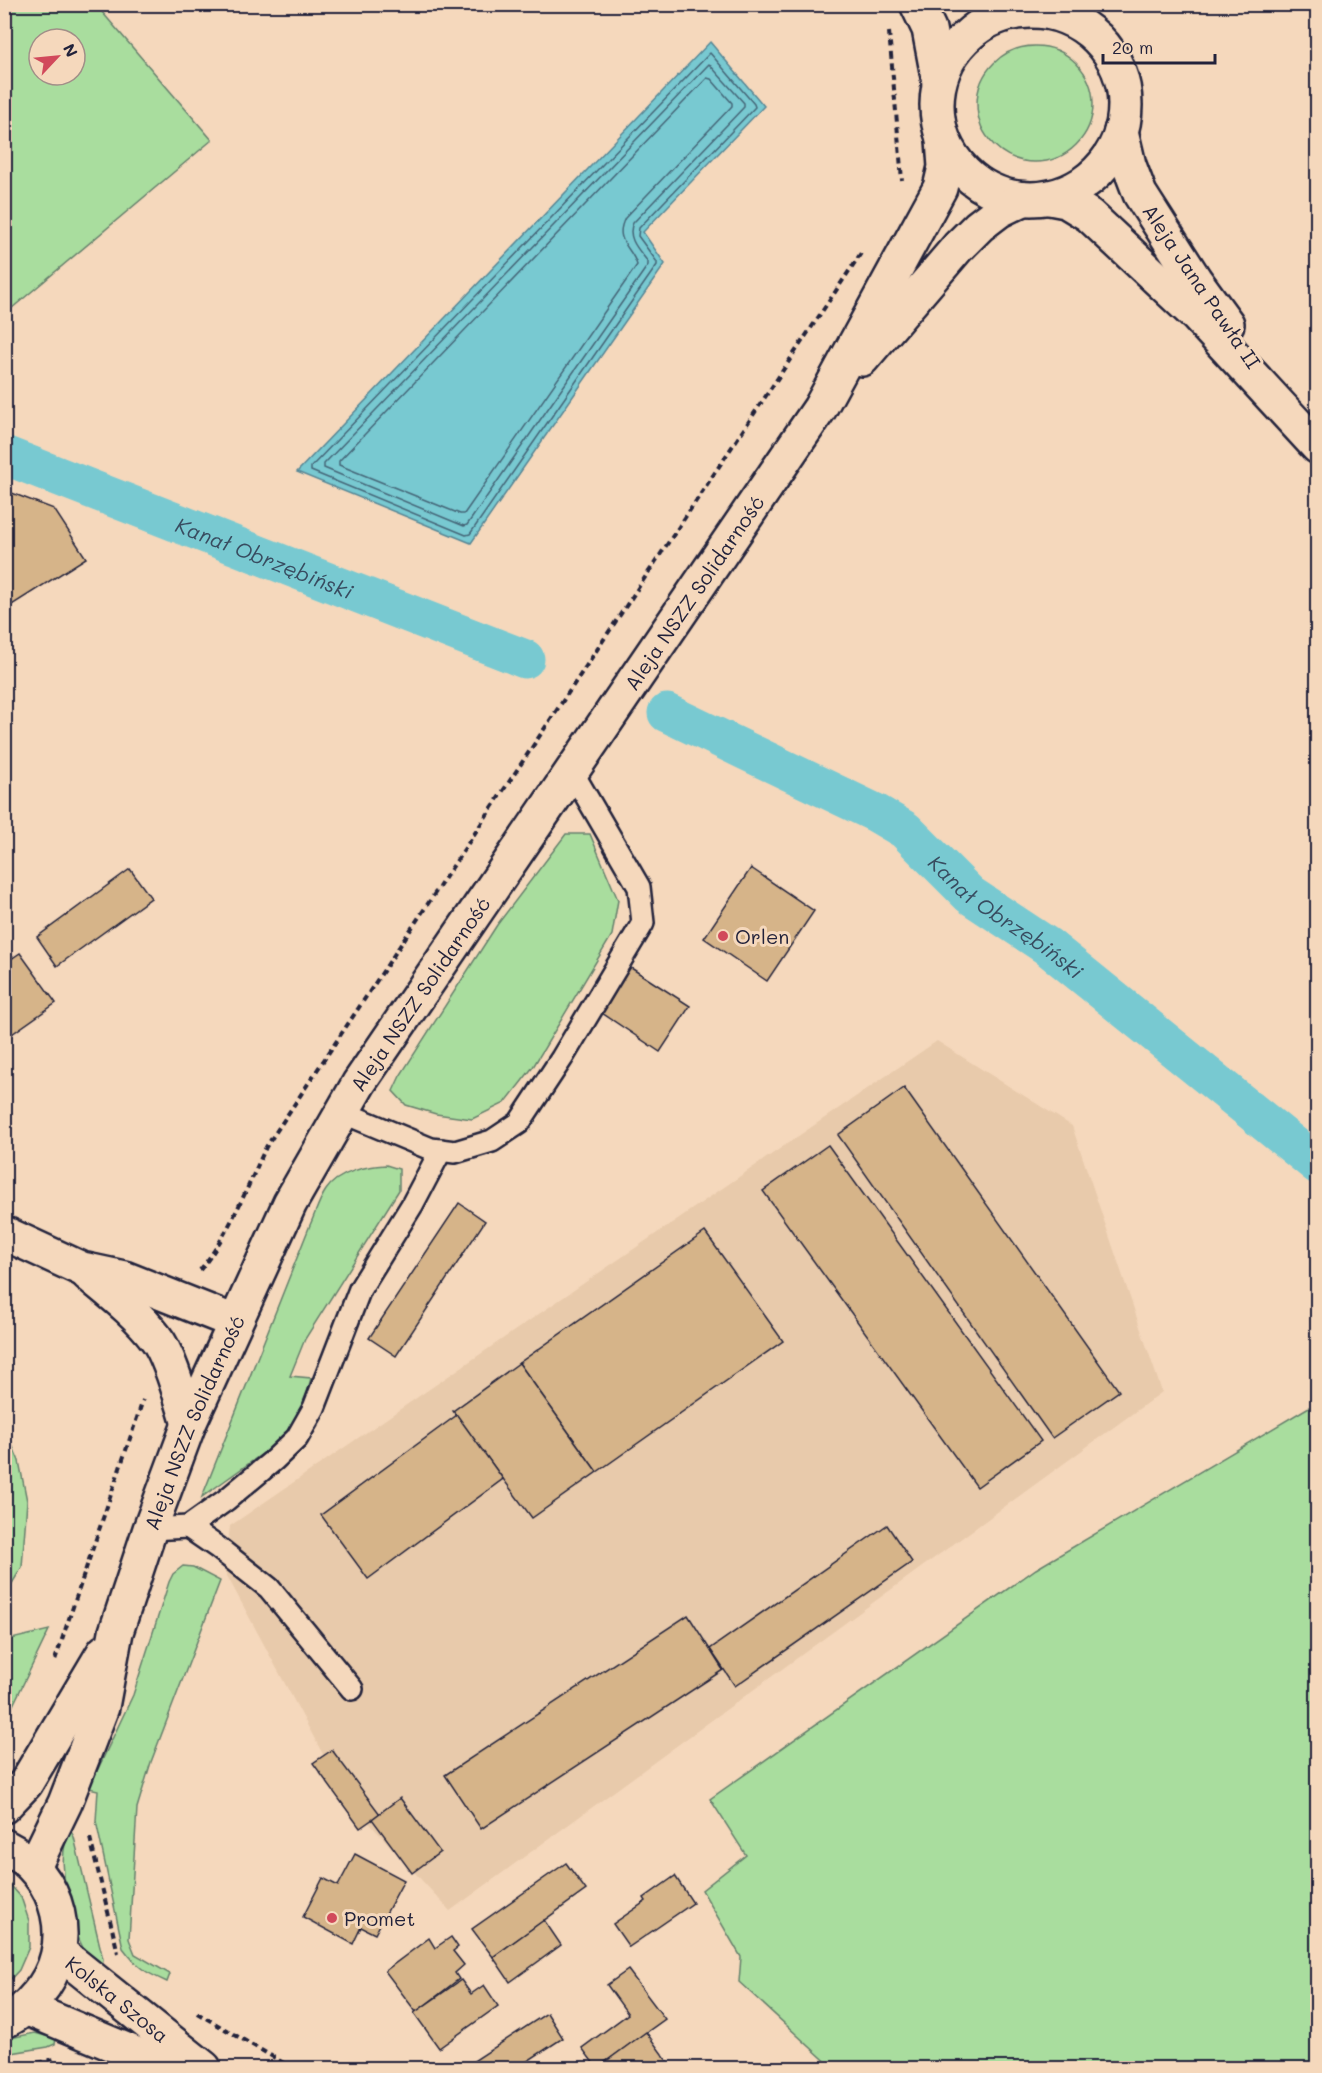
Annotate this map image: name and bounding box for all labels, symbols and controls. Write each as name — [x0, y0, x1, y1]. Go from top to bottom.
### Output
north arrow — [27, 27, 87, 87]
scale bar — [1103, 27, 1216, 65]
text: 20 m — [1112, 35, 1153, 59]
text: N — [59, 40, 83, 60]
street label: Aleja Jana Pawła II — [1137, 199, 1267, 373]
street label: Aleja NSZZ Solidarność — [618, 490, 770, 695]
water label: Kanał Obrzębiński — [172, 510, 358, 604]
water label: Kanał Obrzębiński — [923, 848, 1090, 984]
street label: Aleja NSZZ Solidarność — [344, 892, 495, 1096]
place label: Orlen — [735, 923, 789, 949]
marker: Orlen — [716, 929, 730, 943]
street label: Aleja NSZZ Solidarność — [138, 1311, 250, 1533]
place label: Promet — [344, 1905, 415, 1931]
marker: Promet — [325, 1911, 339, 1925]
street label: Kolska Szosa — [61, 1950, 174, 2048]

